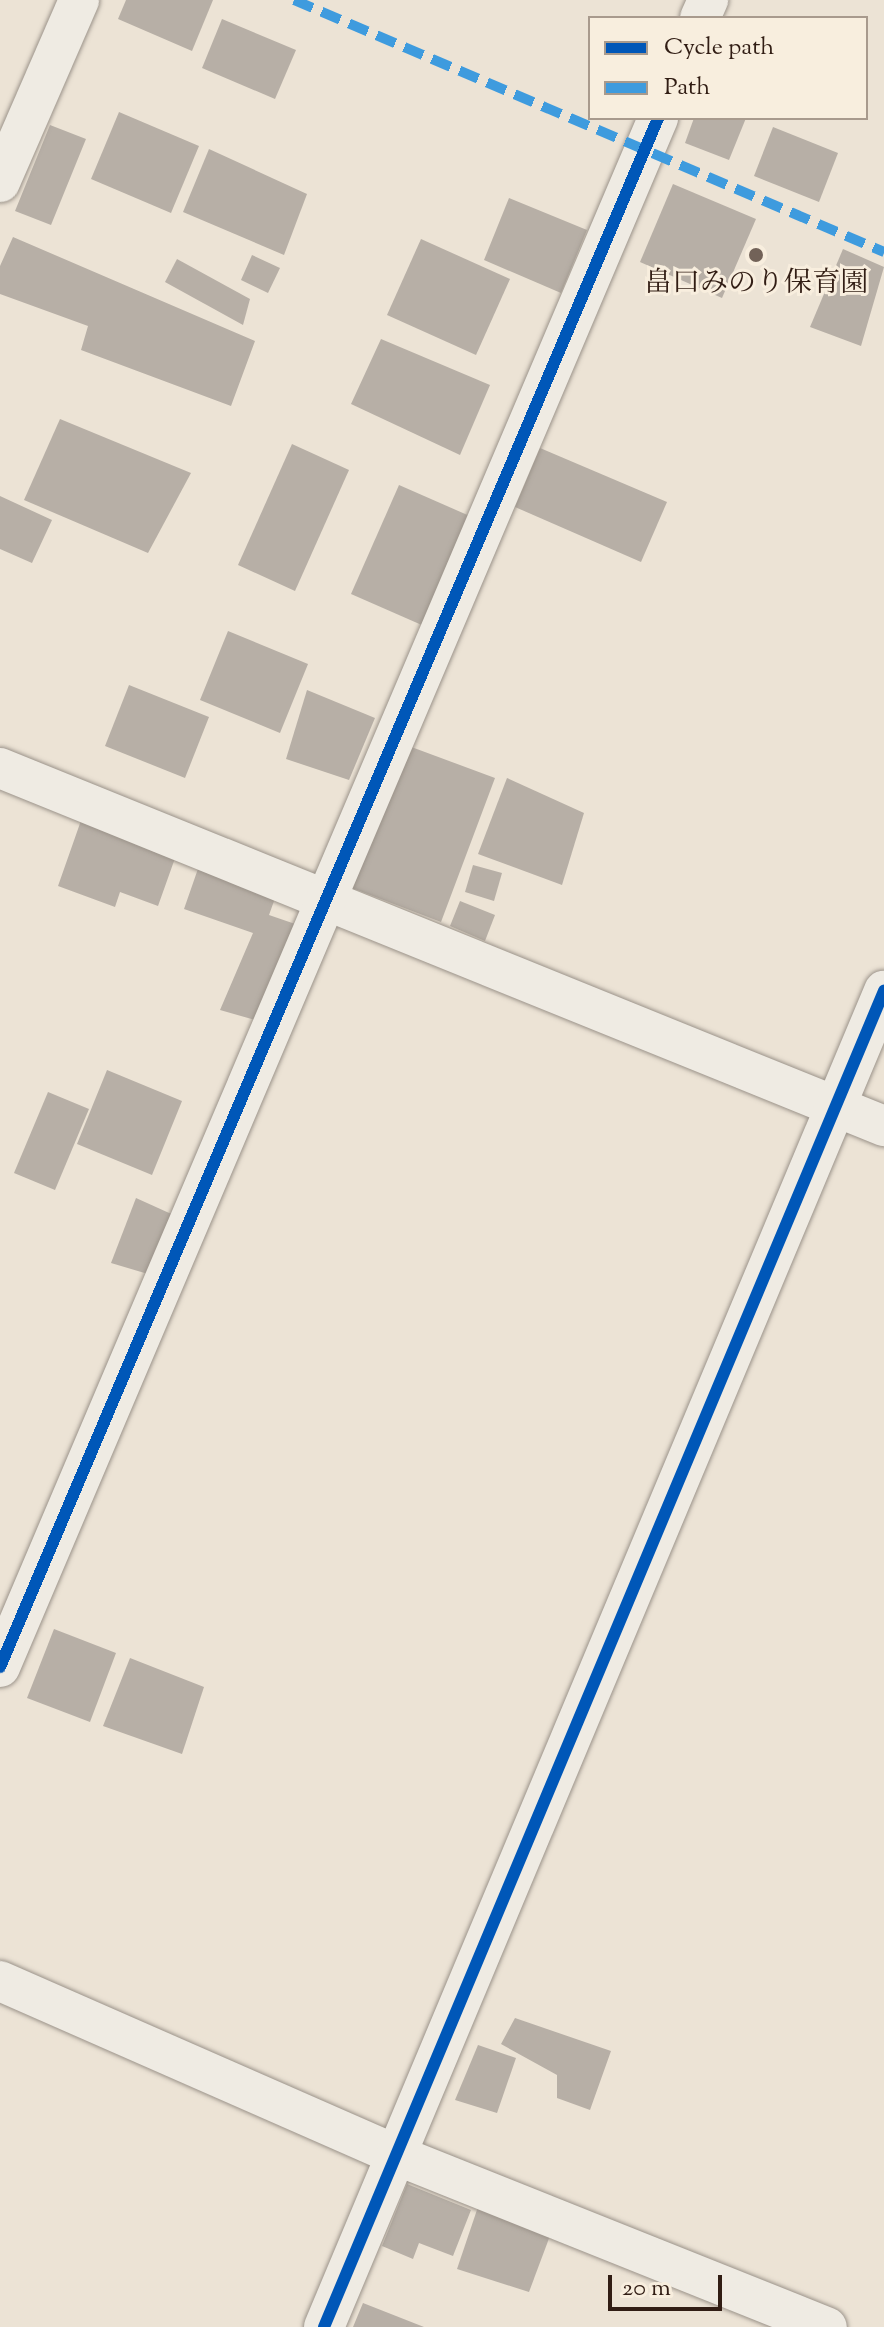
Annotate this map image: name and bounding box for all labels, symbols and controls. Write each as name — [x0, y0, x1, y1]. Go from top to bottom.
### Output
legend — [588, 16, 868, 120]
text: Cycle path — [664, 31, 774, 65]
text: Path — [664, 71, 710, 105]
marker: 畠口みのり保育園 — [747, 246, 765, 264]
place label: 畠口みのり保育園 — [644, 267, 868, 301]
scale bar — [612, 2259, 726, 2309]
text: 20 m — [622, 2272, 671, 2306]

